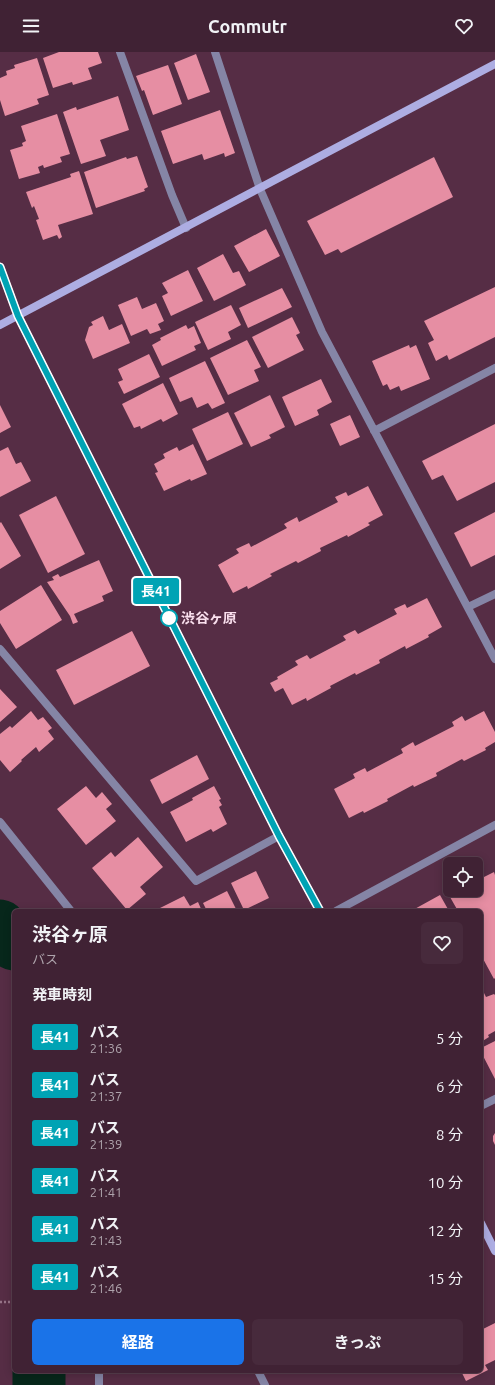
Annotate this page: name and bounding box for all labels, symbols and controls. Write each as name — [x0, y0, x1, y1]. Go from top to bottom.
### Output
icon: menu — [20, 15, 42, 37]
icon: heart — [453, 15, 475, 37]
text: Commutr — [208, 16, 287, 36]
line badge: 長41 — [133, 578, 179, 604]
text: 長41 — [141, 583, 171, 599]
marker: 渋谷ヶ原 — [160, 609, 178, 627]
place label: 渋谷ヶ原 — [181, 610, 237, 626]
map controls — [443, 857, 483, 897]
button: locate — [443, 857, 483, 897]
button: heart — [421, 922, 463, 964]
text: 渋谷ヶ原 — [32, 923, 108, 945]
text: バス — [32, 952, 58, 966]
text: 発車時刻 — [32, 986, 92, 1003]
text: バス — [90, 1023, 120, 1040]
text: 長41 — [40, 1029, 70, 1045]
text: 5 分 — [436, 1030, 463, 1047]
text: 21:36 — [90, 1041, 122, 1055]
text: バス — [90, 1071, 120, 1088]
text: 長41 — [40, 1077, 70, 1093]
text: 6 分 — [436, 1078, 463, 1095]
text: 21:37 — [90, 1089, 122, 1103]
text: バス — [90, 1119, 120, 1136]
text: 長41 — [40, 1125, 70, 1141]
text: 8 分 — [436, 1126, 463, 1143]
text: 21:39 — [90, 1137, 122, 1151]
text: バス — [90, 1167, 120, 1184]
text: 長41 — [40, 1173, 70, 1189]
text: 10 分 — [428, 1174, 463, 1191]
text: 21:41 — [90, 1185, 122, 1199]
text: バス — [90, 1215, 120, 1232]
text: 長41 — [40, 1221, 70, 1237]
text: 12 分 — [428, 1222, 463, 1239]
text: 21:43 — [90, 1233, 122, 1247]
text: バス — [90, 1263, 120, 1280]
text: 長41 — [40, 1269, 70, 1285]
text: 15 分 — [428, 1270, 463, 1287]
text: 21:46 — [90, 1281, 122, 1295]
button: 経路 — [32, 1319, 244, 1365]
button: きっぷ — [252, 1319, 463, 1365]

